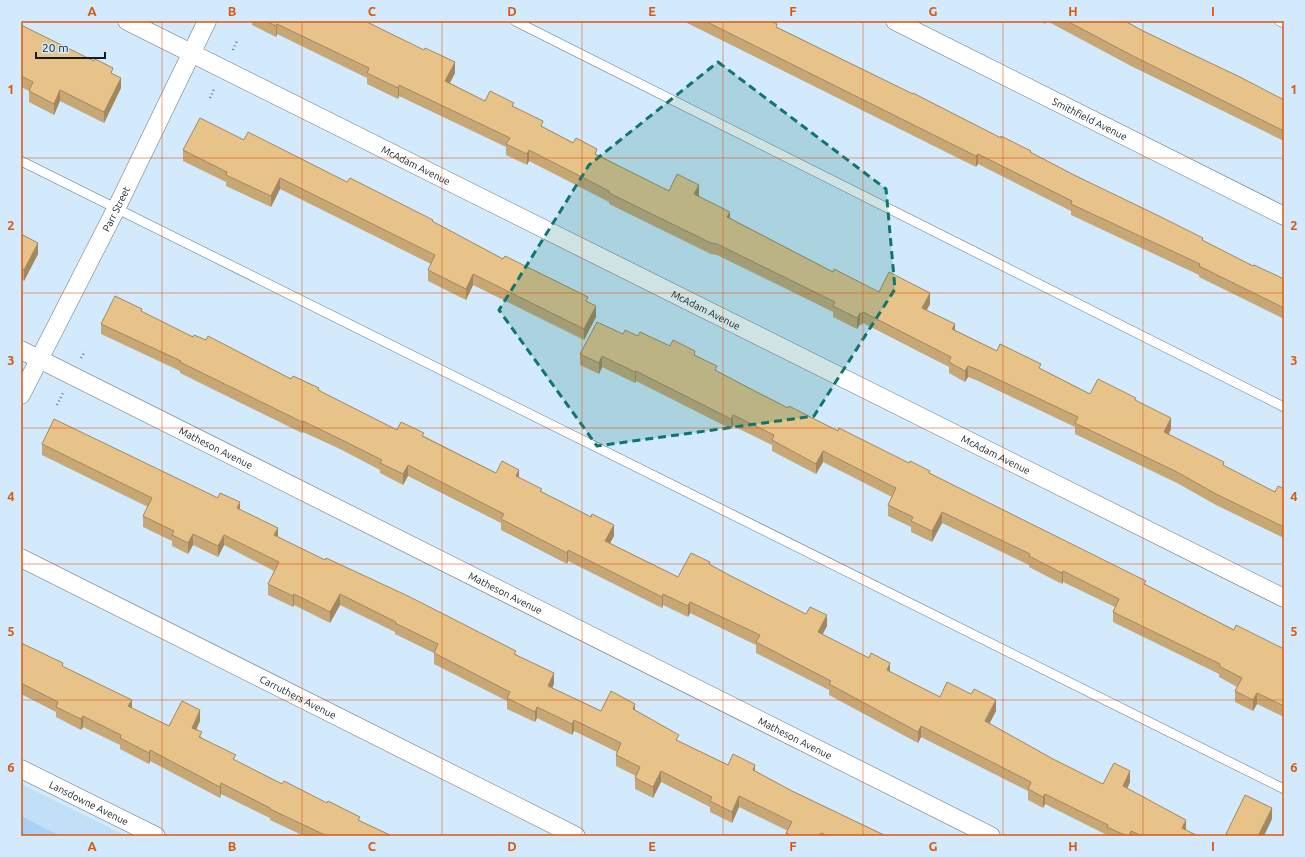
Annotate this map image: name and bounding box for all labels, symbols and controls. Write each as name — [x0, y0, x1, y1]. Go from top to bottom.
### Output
text: A — [87, 4, 97, 18]
text: B — [228, 4, 237, 18]
text: C — [368, 4, 377, 18]
text: D — [507, 4, 517, 18]
text: E — [648, 4, 656, 18]
text: F — [789, 4, 797, 18]
text: G — [929, 4, 938, 18]
text: H — [1068, 4, 1078, 18]
text: I — [1211, 4, 1215, 18]
scale bar — [36, 34, 105, 60]
text: 20 m — [42, 41, 69, 54]
text: 1 — [7, 82, 15, 96]
text: 1 — [1290, 82, 1298, 96]
street label: Smithfield Avenue — [1051, 95, 1129, 142]
street label: McAdam Avenue — [380, 143, 452, 187]
street label: Parr Street — [100, 184, 132, 233]
text: 2 — [7, 218, 15, 232]
text: 2 — [1290, 218, 1298, 232]
street label: McAdam Avenue — [670, 288, 742, 332]
text: 3 — [7, 353, 15, 367]
text: 3 — [1290, 353, 1298, 367]
street label: Matheson Avenue — [177, 425, 255, 471]
street label: McAdam Avenue — [960, 433, 1032, 476]
text: 4 — [7, 489, 15, 503]
text: 4 — [1290, 489, 1298, 503]
street label: Matheson Avenue — [467, 570, 544, 616]
text: 5 — [7, 624, 15, 638]
text: 5 — [1290, 624, 1298, 638]
street label: Carruthers Avenue — [258, 673, 338, 721]
street label: Matheson Avenue — [757, 715, 834, 761]
text: 6 — [7, 760, 15, 774]
text: 6 — [1290, 760, 1298, 774]
street label: Lansdowne Avenue — [48, 779, 131, 827]
text: A — [87, 839, 97, 853]
text: B — [228, 839, 237, 853]
text: C — [368, 839, 377, 853]
text: D — [507, 839, 517, 853]
text: E — [648, 839, 656, 853]
text: F — [789, 839, 797, 853]
text: G — [929, 839, 938, 853]
text: H — [1068, 839, 1078, 853]
text: I — [1211, 839, 1215, 853]

